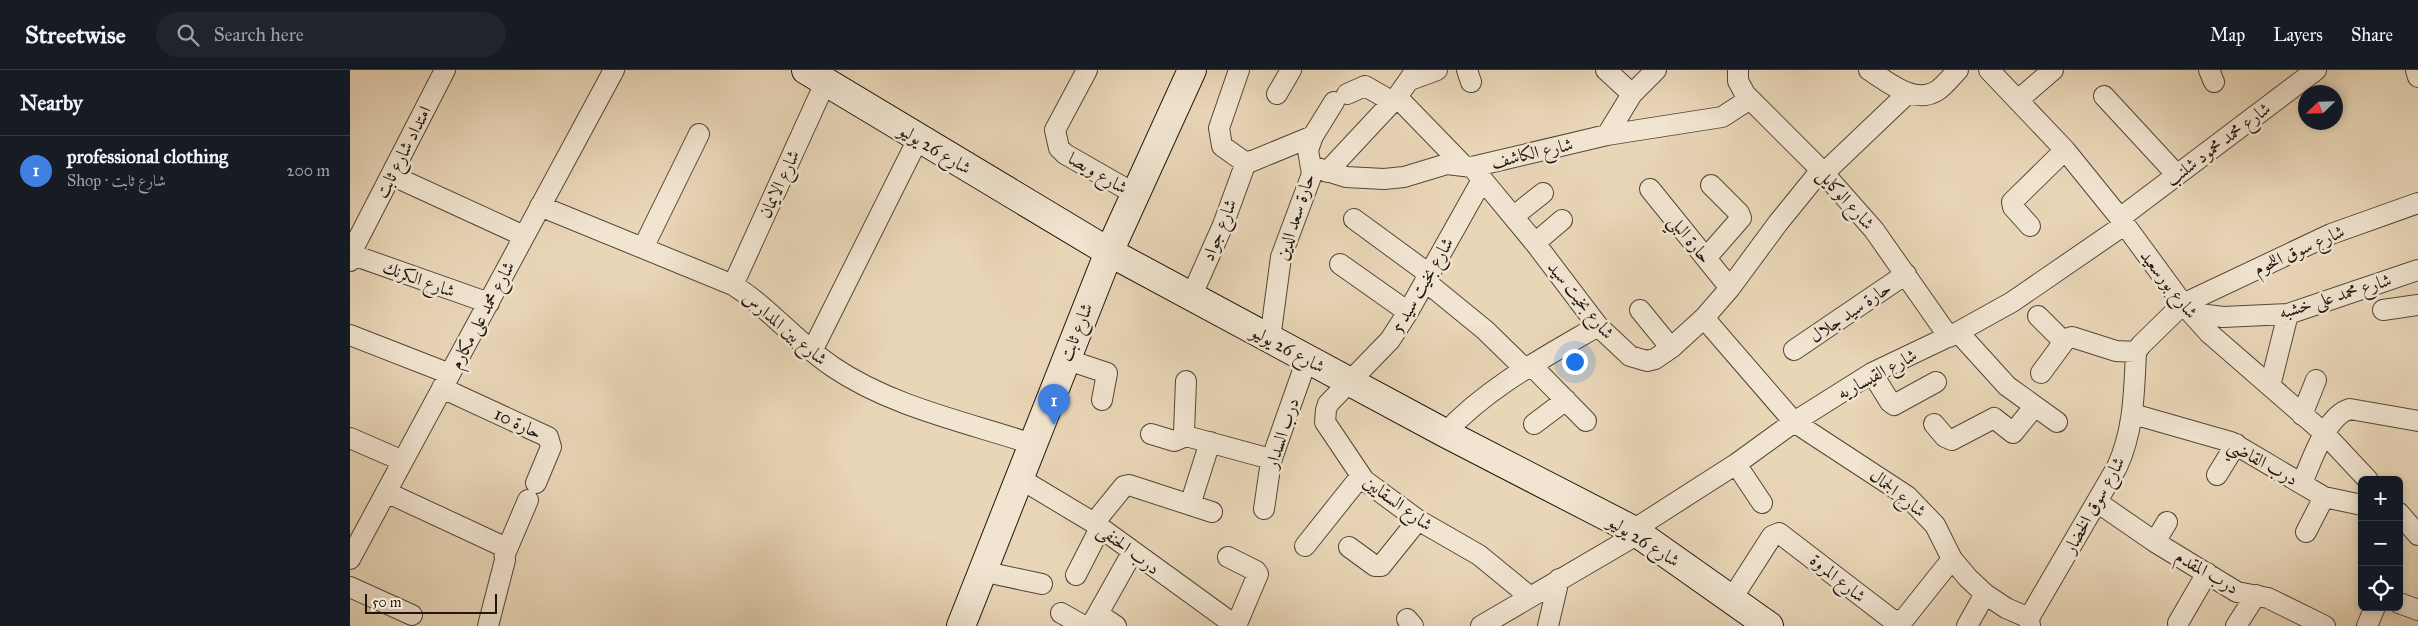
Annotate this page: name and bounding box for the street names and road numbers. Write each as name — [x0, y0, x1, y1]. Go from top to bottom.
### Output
street label: شارع محمد محمود شلنب — [2161, 97, 2277, 194]
street label: امتداد شارع ثابت — [370, 102, 439, 204]
street label: شارع 26 يوليو — [891, 118, 975, 183]
street label: شارع الكاشف — [1489, 133, 1576, 177]
street label: شارع الايمان — [754, 146, 808, 223]
street label: شارع ويصا — [1062, 147, 1132, 202]
street label: شارع الوكايل — [1810, 164, 1879, 237]
street label: حارة سعد الدين — [1271, 171, 1319, 263]
street label: شارع جواد — [1197, 196, 1245, 266]
street label: حارة البلي — [1659, 210, 1716, 272]
street label: شارع سوق اللحوم — [2250, 220, 2350, 284]
street label: شارع بخيت سيد 5 — [1386, 234, 1462, 338]
street label: شارع بورسعيد — [2132, 245, 2203, 325]
street label: شارع الكرنك — [378, 256, 458, 306]
street label: شارع محمد على مكارم — [444, 257, 524, 375]
street label: شارع بخيت سيد — [1540, 257, 1619, 346]
street label: شارع محمد على خشبه — [2276, 268, 2395, 327]
street label: حارة سيد جلال — [1805, 277, 1895, 347]
street label: شارع بين المدارس — [736, 286, 832, 373]
street label: شارع ثابت — [1054, 300, 1101, 366]
street label: شارع 26 يوليو — [1244, 319, 1329, 381]
street label: شارع القيساريه — [1833, 344, 1923, 408]
street label: درب السدار — [1260, 395, 1304, 473]
street label: حارة 10 — [491, 402, 545, 444]
street label: درب القاضي — [2221, 434, 2302, 495]
street label: شارع سوق الخضار — [2057, 453, 2133, 561]
street label: شارع الجمال — [1863, 464, 1931, 525]
street label: شارع السقايين — [1357, 470, 1437, 539]
street label: شارع 26 يوليو — [1600, 509, 1684, 575]
street label: درب الحنفى — [1093, 519, 1164, 581]
street label: درب المقدم — [2169, 545, 2243, 603]
street label: شارع المروة — [1803, 549, 1870, 610]

